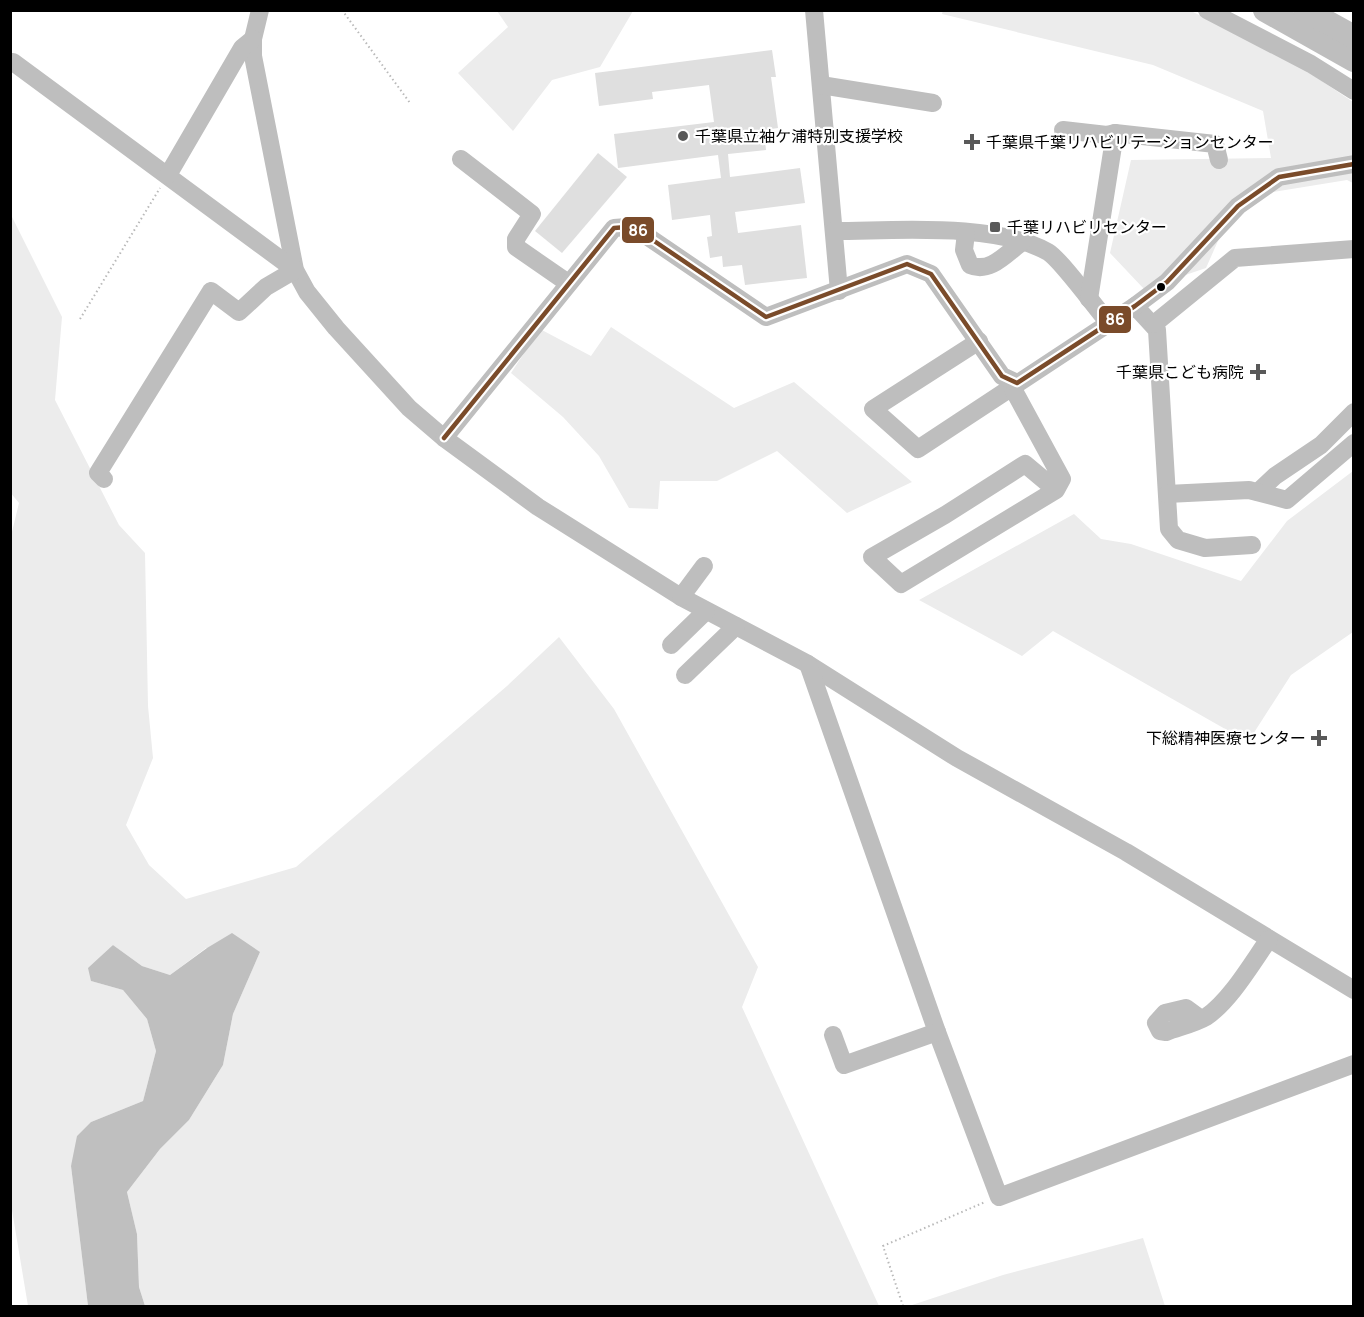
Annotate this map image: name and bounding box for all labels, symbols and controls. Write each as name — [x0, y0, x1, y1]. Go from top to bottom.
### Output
place label: 千葉県立袖ケ浦特別支援学校 — [695, 125, 903, 147]
marker: 千葉県立袖ケ浦特別支援学校 — [676, 129, 690, 143]
place label: 千葉県千葉リハビリテーションセンター — [986, 131, 1274, 153]
marker: 千葉県千葉リハビリテーションセンター — [963, 133, 981, 151]
line badge: 86 — [621, 216, 655, 244]
place label: 千葉リハビリセンター — [1007, 216, 1167, 238]
text: 86 — [628, 219, 648, 241]
marker: 千葉リハビリセンター — [988, 220, 1002, 234]
unlabelled marker — [1155, 281, 1167, 293]
line badge: 86 — [1098, 305, 1132, 334]
text: 86 — [1105, 308, 1125, 330]
place label: 千葉県こども病院 — [1116, 361, 1244, 383]
marker: 千葉県こども病院 — [1249, 363, 1267, 381]
place label: 下総精神医療センター — [1146, 727, 1306, 749]
marker: 下総精神医療センター — [1310, 729, 1328, 747]

